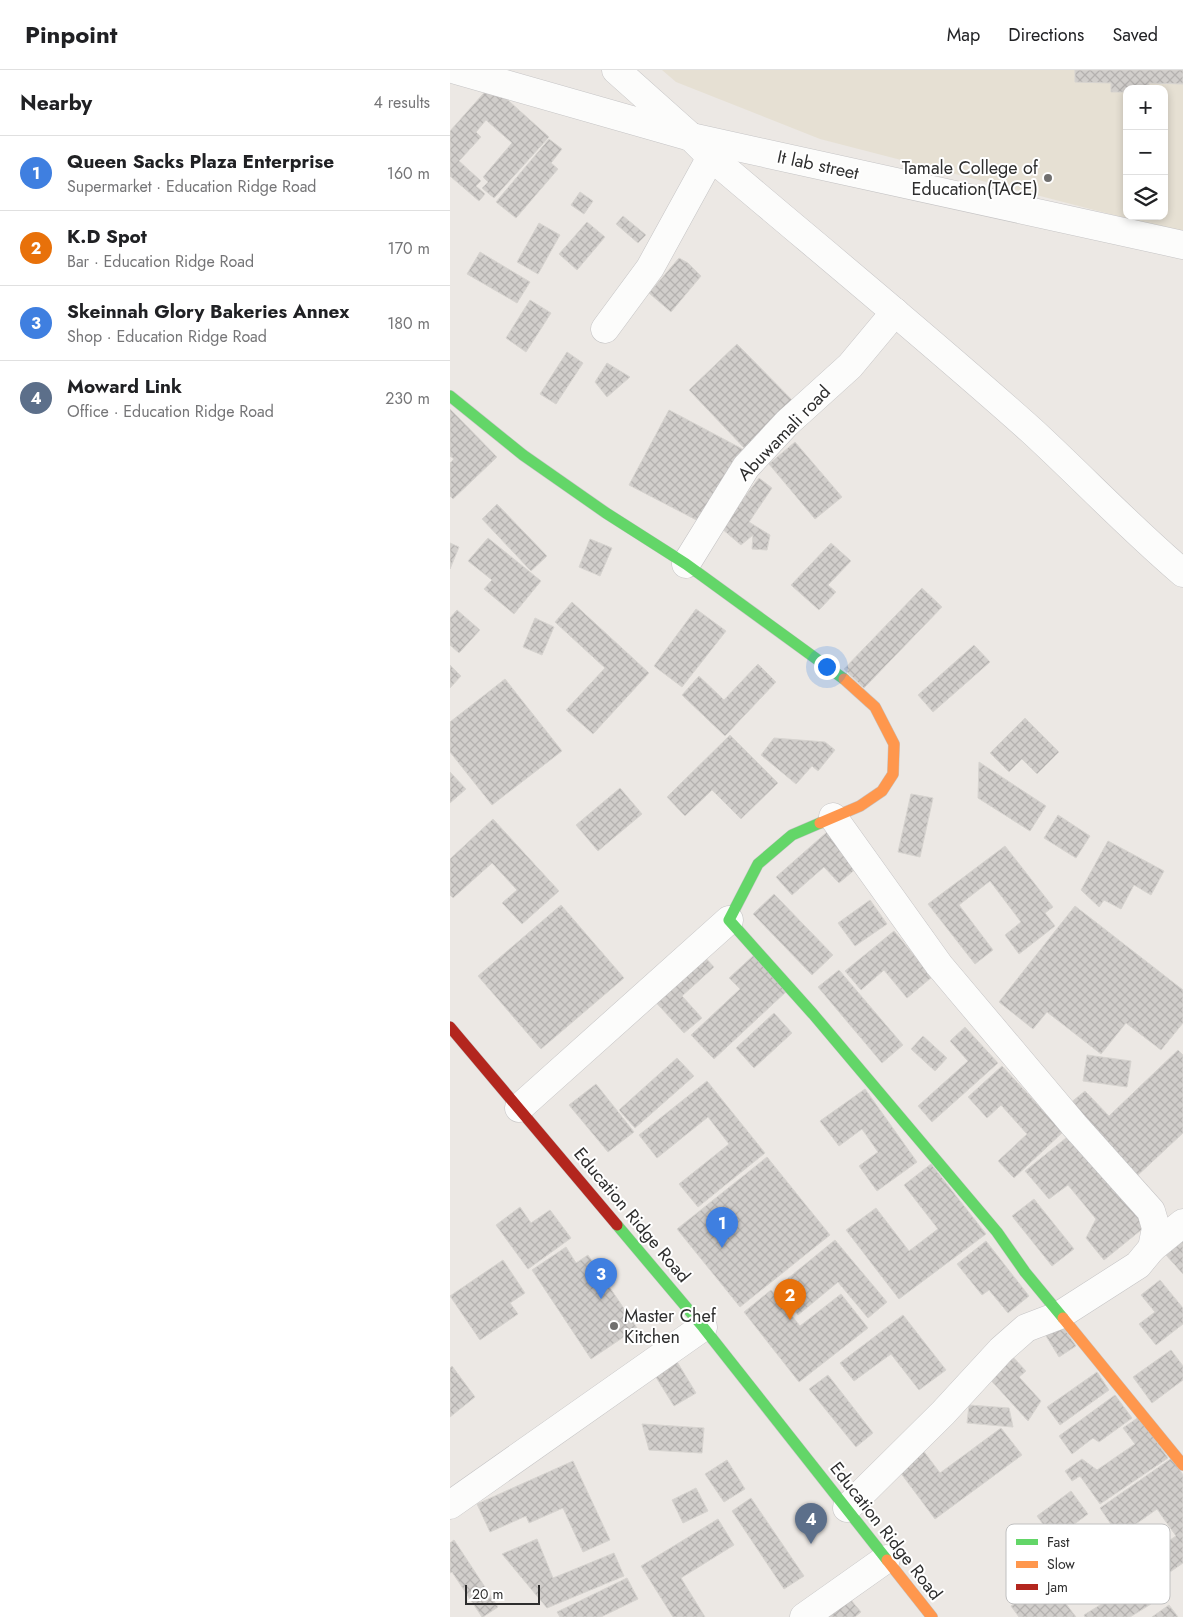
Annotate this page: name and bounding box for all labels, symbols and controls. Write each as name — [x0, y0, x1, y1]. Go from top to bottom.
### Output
text: Pinpoint — [25, 17, 117, 52]
text: Map — [947, 22, 980, 48]
text: Directions — [1008, 22, 1084, 48]
text: Saved — [1112, 22, 1158, 48]
map controls — [1123, 85, 1168, 220]
button: + — [1123, 85, 1168, 130]
text: Nearby — [20, 88, 92, 118]
text: 4 results — [374, 91, 430, 114]
button: − — [1123, 130, 1168, 175]
street label: It lab street — [775, 144, 862, 186]
text: Queen Sacks Plaza Enterprise — [67, 148, 334, 175]
place label: Tamale College of Education(TACE) — [902, 155, 1039, 202]
text: 1 — [32, 162, 40, 185]
text: 160 m — [387, 162, 430, 185]
marker: Tamale College of Education(TACE) — [1042, 172, 1054, 184]
text: Supermarket · Education Ridge Road — [67, 175, 316, 198]
button: layers — [1123, 175, 1168, 220]
text: K.D Spot — [67, 223, 147, 250]
text: 2 — [31, 237, 41, 260]
text: 170 m — [388, 237, 430, 260]
text: Bar · Education Ridge Road — [67, 250, 254, 273]
text: Skeinnah Glory Bakeries Annex — [67, 298, 349, 325]
text: 3 — [31, 312, 41, 335]
text: 180 m — [387, 312, 430, 335]
text: Shop · Education Ridge Road — [67, 325, 267, 348]
text: Moward Link — [67, 373, 182, 400]
street label: Abuwamali road — [732, 379, 836, 487]
text: 4 — [30, 387, 42, 410]
text: 230 m — [385, 387, 430, 410]
text: Office · Education Ridge Road — [67, 400, 274, 423]
your location — [814, 654, 840, 680]
street label: Education Ridge Road — [568, 1142, 696, 1288]
pin: 1 — [706, 1207, 738, 1248]
pin: 3 — [585, 1258, 617, 1299]
pin: 2 — [774, 1279, 806, 1320]
place label: Master Chef Kitchen — [624, 1303, 717, 1350]
marker: Master Chef Kitchen — [608, 1320, 620, 1332]
street label: Education Ridge Road — [824, 1456, 948, 1606]
pin: 4 — [795, 1503, 827, 1544]
legend — [1006, 1524, 1170, 1604]
text: Fast — [1047, 1532, 1070, 1552]
text: Slow — [1047, 1554, 1075, 1574]
text: Jam — [1045, 1577, 1068, 1597]
scale bar — [465, 1582, 540, 1605]
text: 20 m — [472, 1584, 504, 1604]

